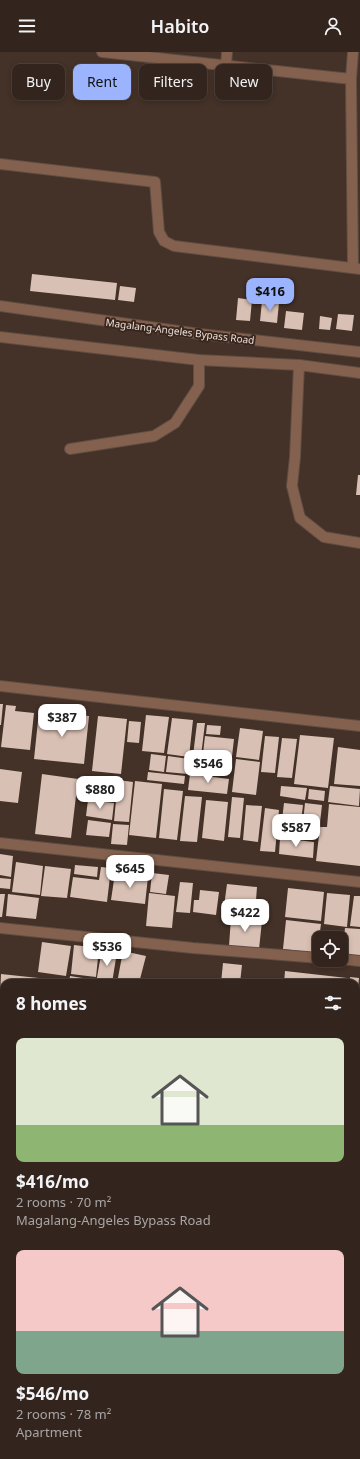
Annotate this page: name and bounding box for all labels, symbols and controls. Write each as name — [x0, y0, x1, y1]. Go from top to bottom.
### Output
text: Habito — [151, 14, 209, 38]
icon: menu — [16, 15, 38, 37]
icon: person — [322, 15, 344, 37]
chip: Buy — [12, 64, 65, 100]
chip: Rent — [73, 64, 131, 100]
chip: Filters — [139, 64, 207, 100]
chip: New — [215, 64, 272, 100]
pin: $416 — [246, 278, 294, 312]
text: $416 — [255, 282, 285, 300]
street label: Magalang-Angeles Bypass Road — [105, 315, 255, 347]
pin: $387 — [38, 704, 86, 738]
text: $387 — [47, 708, 77, 726]
pin: $546 — [184, 750, 232, 784]
text: $546 — [193, 754, 223, 772]
pin: $880 — [76, 776, 124, 810]
text: $880 — [85, 780, 115, 798]
pin: $587 — [272, 814, 320, 848]
text: $587 — [281, 818, 311, 836]
pin: $645 — [106, 855, 154, 889]
text: $645 — [115, 859, 145, 877]
pin: $422 — [221, 899, 269, 933]
text: $422 — [230, 903, 260, 921]
map controls — [312, 931, 348, 967]
button: locate — [312, 931, 348, 967]
pin: $536 — [83, 933, 131, 967]
text: $536 — [92, 937, 122, 955]
text: 8 homes — [16, 992, 87, 1015]
icon: filters — [322, 992, 344, 1014]
icon: home — [144, 1064, 216, 1136]
text: $416/mo — [16, 1170, 89, 1193]
text: 2 rooms · 70 m² — [16, 1193, 111, 1211]
text: Magalang-Angeles Bypass Road — [16, 1211, 211, 1229]
icon: home — [144, 1276, 216, 1348]
text: $546/mo — [16, 1382, 89, 1405]
text: 2 rooms · 78 m² — [16, 1405, 111, 1423]
text: Apartment — [16, 1423, 82, 1441]

